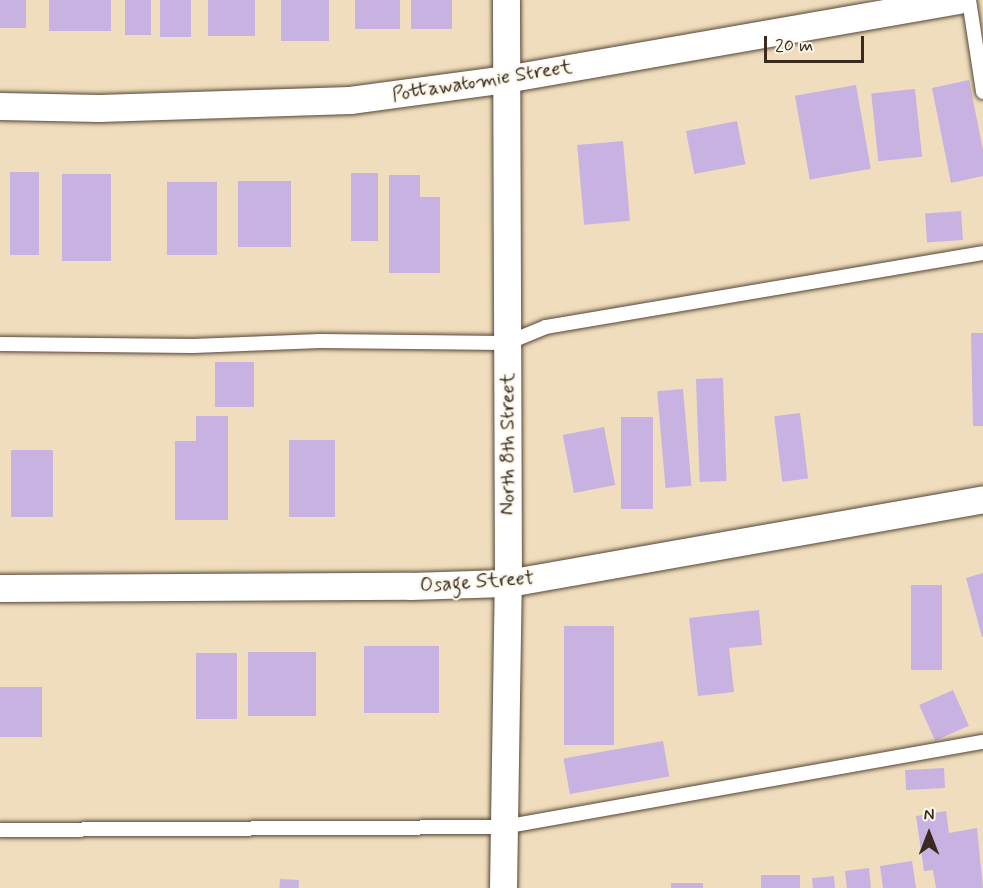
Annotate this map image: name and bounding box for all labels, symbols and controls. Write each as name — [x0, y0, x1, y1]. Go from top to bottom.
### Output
scale bar — [767, 24, 868, 62]
text: 20 m — [775, 34, 813, 58]
street label: Pottawatomie Street — [390, 55, 574, 107]
street label: North 8th Street — [496, 373, 520, 515]
street label: Osage Street — [420, 566, 534, 598]
north arrow — [899, 804, 959, 864]
text: N — [924, 805, 934, 826]

